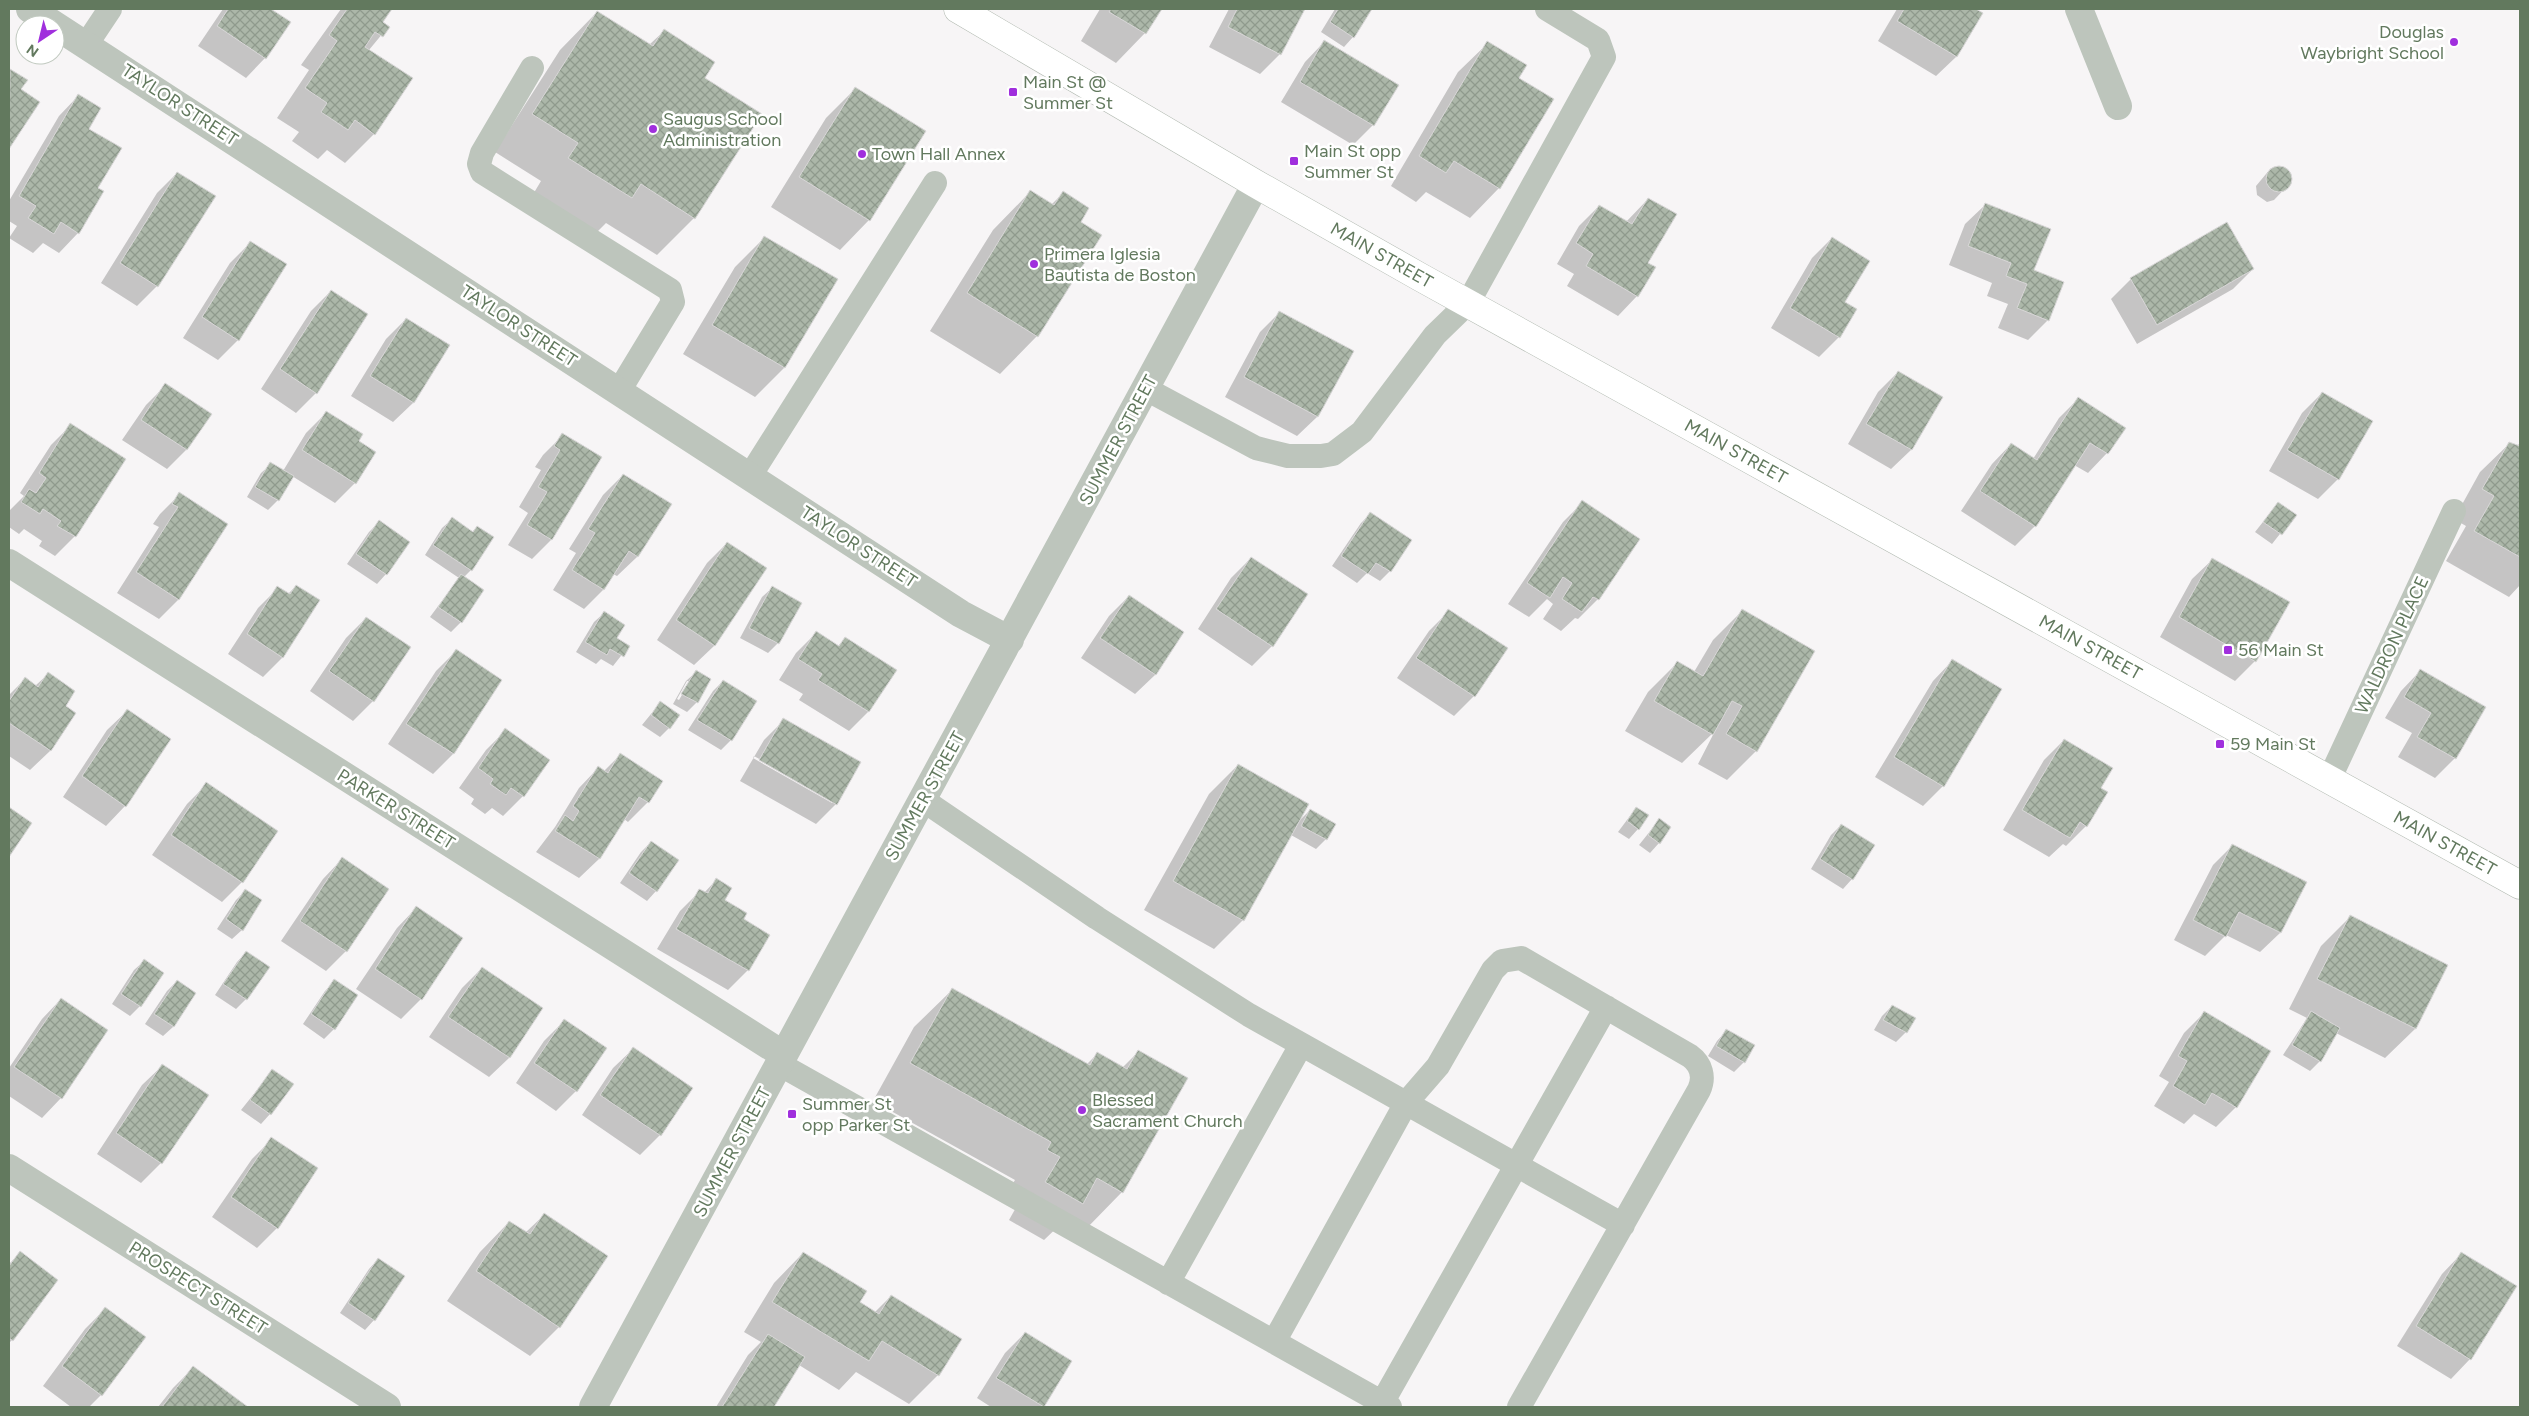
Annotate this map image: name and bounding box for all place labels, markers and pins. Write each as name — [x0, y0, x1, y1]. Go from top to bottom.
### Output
place label: Douglas Waybright School — [2301, 21, 2444, 64]
marker: Douglas Waybright School — [2448, 36, 2460, 48]
place label: Main St @ Summer St — [1023, 71, 1113, 114]
marker: Main St @ Summer St — [1007, 86, 1019, 98]
place label: Saugus School Administration — [663, 108, 782, 151]
marker: Saugus School Administration — [647, 123, 659, 135]
place label: Main St opp Summer St — [1304, 140, 1401, 183]
place label: Town Hall Annex — [872, 143, 1006, 165]
marker: Town Hall Annex — [856, 148, 868, 160]
marker: Main St opp Summer St — [1288, 155, 1300, 167]
place label: Primera Iglesia Bautista de Boston — [1044, 243, 1196, 286]
marker: Primera Iglesia Bautista de Boston — [1028, 258, 1040, 270]
place label: 56 Main St — [2238, 639, 2324, 661]
marker: 56 Main St — [2222, 644, 2234, 656]
place label: 59 Main St — [2230, 733, 2316, 755]
marker: 59 Main St — [2214, 738, 2226, 750]
place label: Blessed Sacrament Church — [1092, 1089, 1243, 1132]
place label: Summer St opp Parker St — [802, 1093, 911, 1136]
marker: Blessed Sacrament Church — [1076, 1104, 1088, 1116]
marker: Summer St opp Parker St — [786, 1108, 798, 1120]

